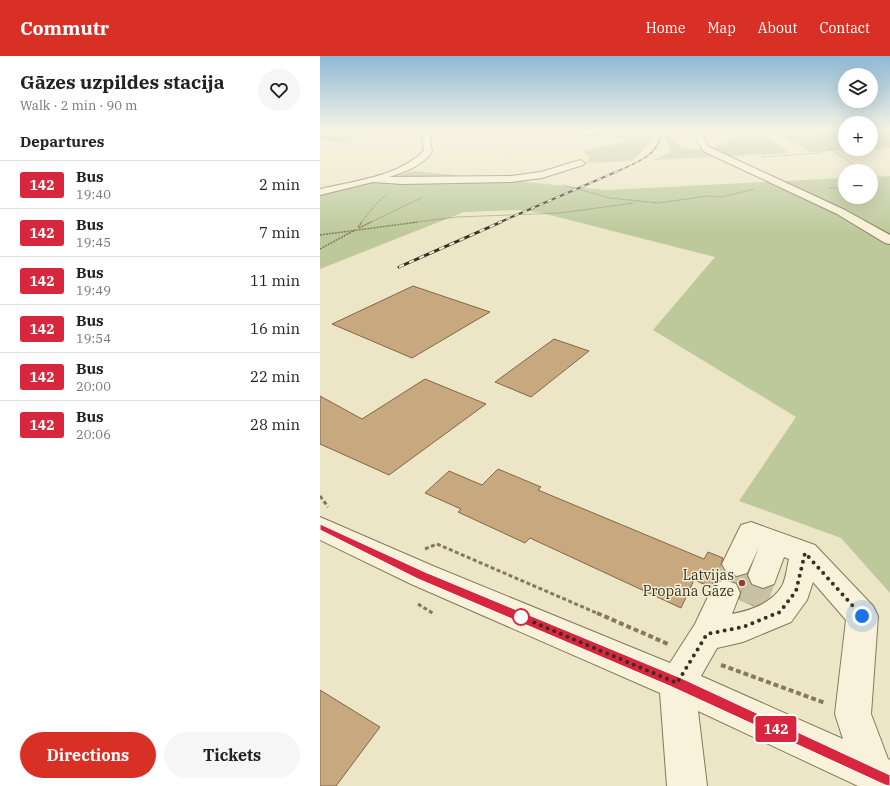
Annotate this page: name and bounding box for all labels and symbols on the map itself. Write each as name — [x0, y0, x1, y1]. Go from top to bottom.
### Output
place label: Latvijas Propāna Gāze — [643, 566, 734, 600]
marker: Latvijas Propāna Gāze — [737, 578, 747, 588]
your location — [852, 606, 872, 626]
unlabelled marker — [512, 608, 530, 626]
line badge: 142 — [753, 716, 799, 742]

